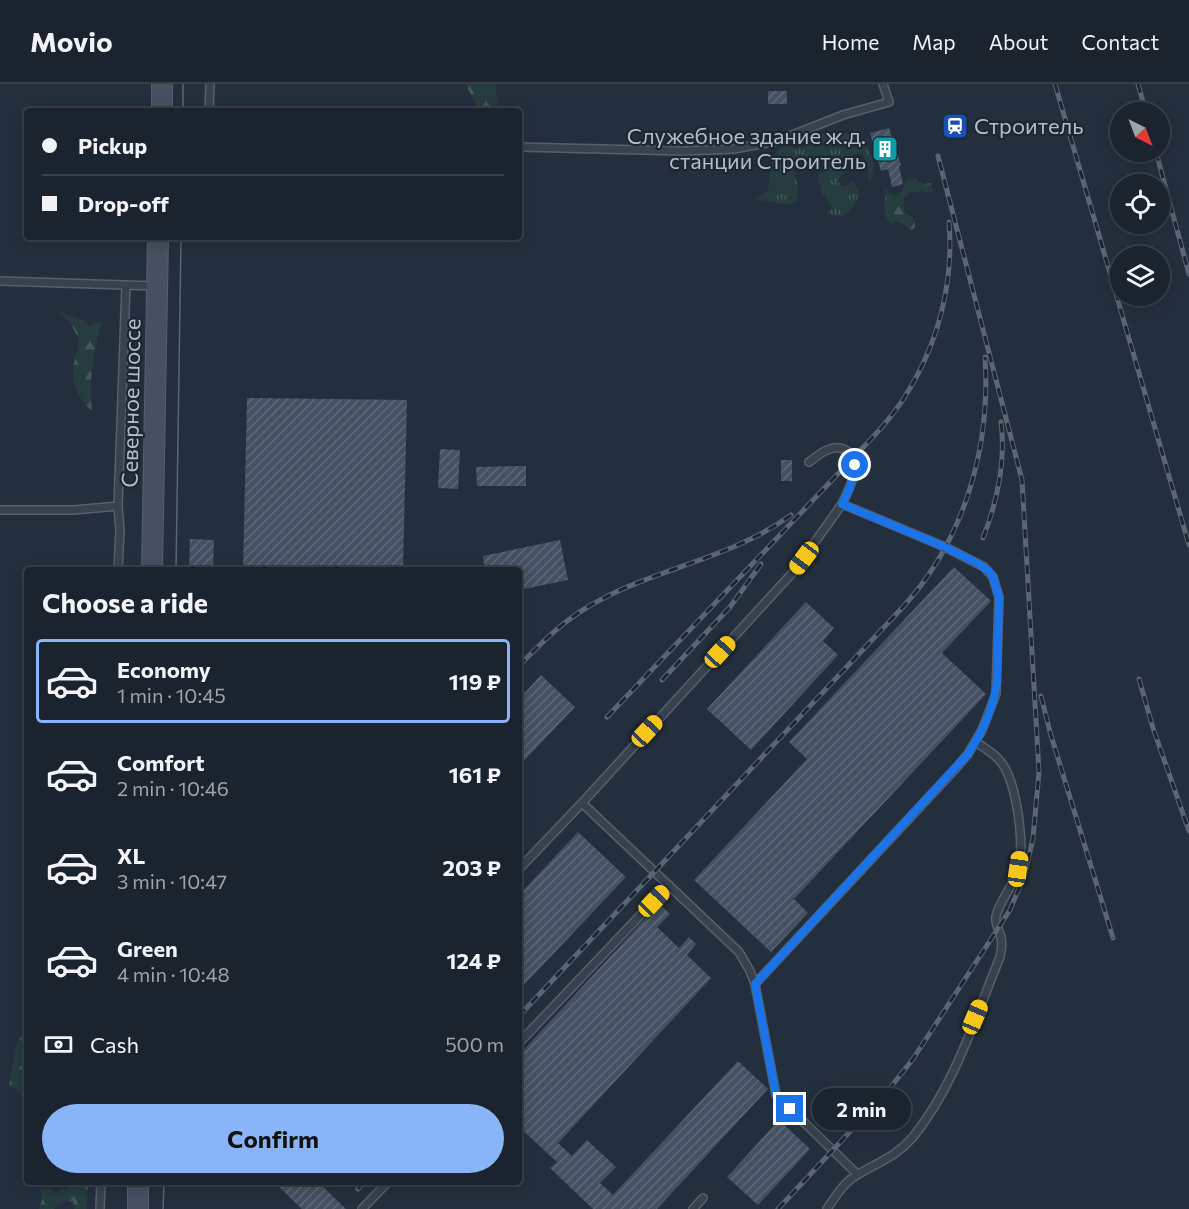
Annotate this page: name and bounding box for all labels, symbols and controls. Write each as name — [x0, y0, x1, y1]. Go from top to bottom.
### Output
text: Movio — [30, 24, 113, 58]
text: Home — [822, 29, 879, 54]
text: Map — [912, 29, 956, 54]
text: About — [989, 29, 1048, 54]
text: Contact — [1081, 29, 1159, 54]
north arrow — [1110, 102, 1170, 162]
map controls — [1110, 102, 1170, 306]
station icon: Строитель — [940, 111, 970, 141]
place label: Строитель — [974, 112, 1084, 139]
place label: Служебное здание ж.д. станции Строитель — [627, 122, 866, 174]
text: Pickup — [78, 132, 147, 159]
building icon: Служебное здание ж.д. станции Строитель — [870, 134, 900, 164]
button: locate — [1110, 174, 1170, 234]
text: Drop-off — [78, 190, 169, 217]
button: layers — [1110, 246, 1170, 306]
street label: Северное шоссе — [116, 318, 145, 488]
route start — [841, 451, 868, 478]
car — [786, 538, 822, 578]
text: Choose a ride — [42, 586, 208, 619]
car — [701, 633, 739, 671]
icon: car — [45, 654, 99, 708]
text: Economy — [117, 656, 211, 683]
text: 119 ₽ — [449, 668, 501, 695]
text: 1 min · 10:45 — [117, 683, 226, 707]
car — [628, 712, 666, 750]
icon: car — [45, 747, 99, 801]
text: Comfort — [117, 749, 205, 776]
text: 161 ₽ — [449, 761, 501, 788]
text: 2 min · 10:46 — [117, 776, 229, 800]
icon: car — [45, 840, 99, 894]
text: XL — [117, 842, 145, 869]
car — [1007, 850, 1029, 888]
text: 203 ₽ — [443, 854, 501, 881]
text: 3 min · 10:47 — [117, 869, 227, 893]
car — [635, 882, 673, 920]
icon: car — [45, 933, 99, 987]
text: Green — [117, 935, 178, 962]
text: 124 ₽ — [447, 947, 501, 974]
text: 4 min · 10:48 — [117, 962, 230, 986]
car — [960, 997, 990, 1037]
icon: cash — [42, 1028, 75, 1061]
text: Cash — [90, 1031, 139, 1058]
text: 500 m — [445, 1032, 504, 1056]
callout: 2 min — [811, 1088, 910, 1130]
route end — [776, 1095, 803, 1122]
text: 2 min — [837, 1097, 886, 1121]
button: Confirm — [42, 1104, 504, 1173]

